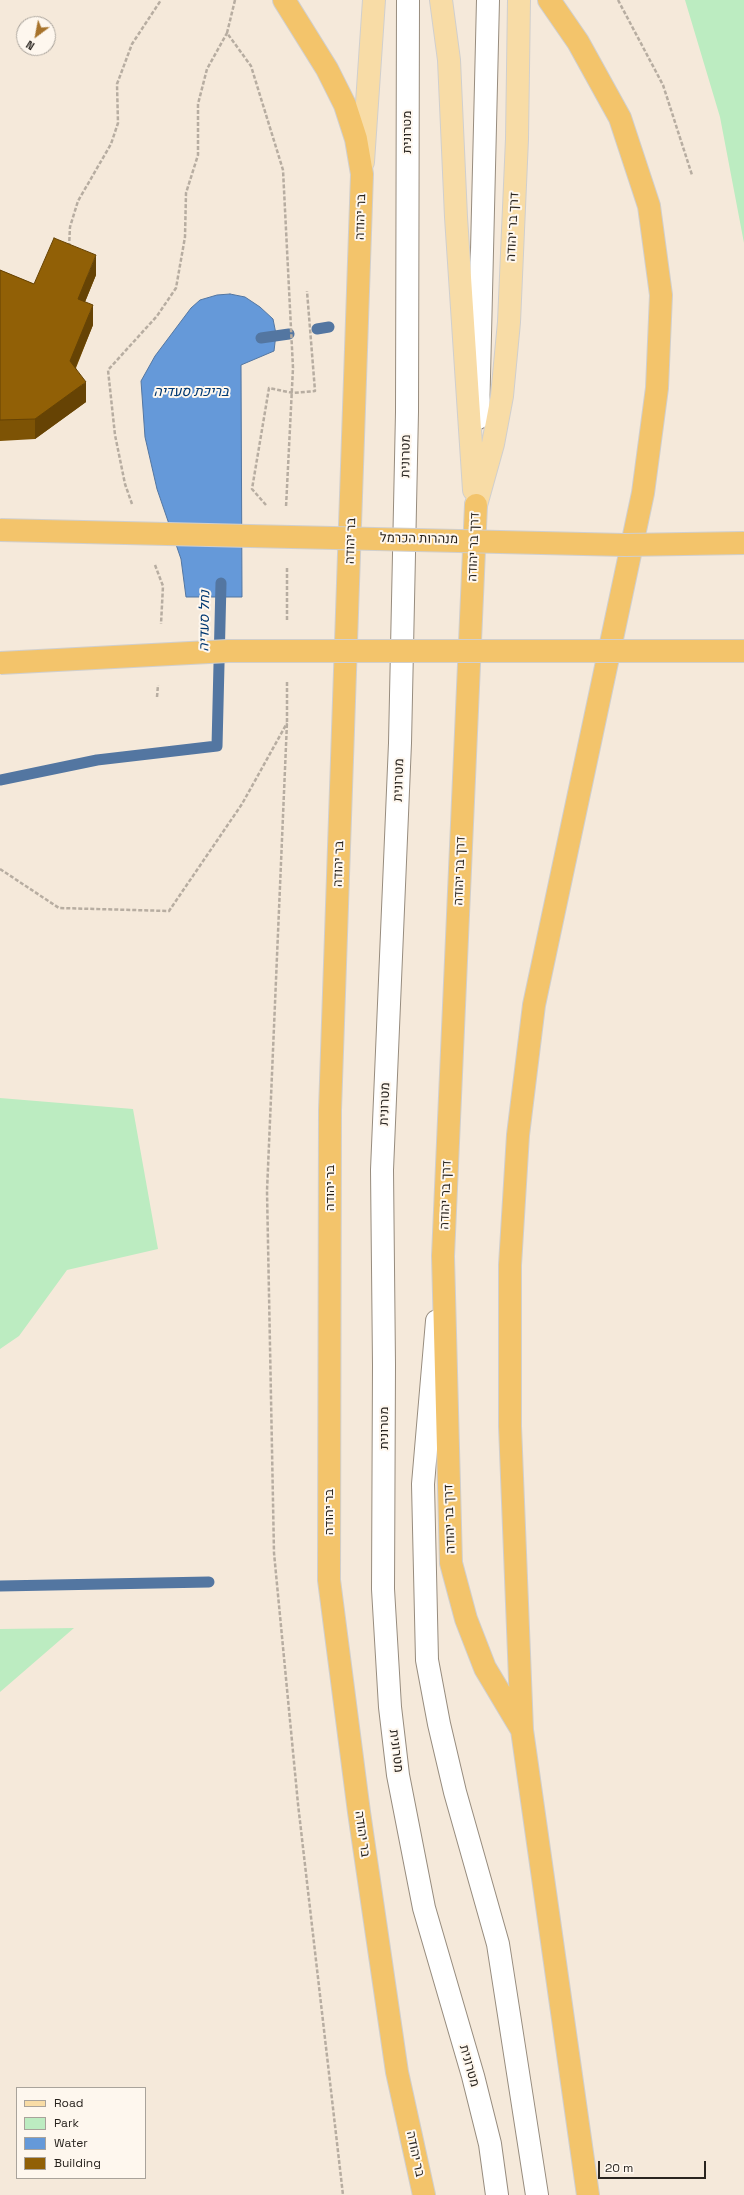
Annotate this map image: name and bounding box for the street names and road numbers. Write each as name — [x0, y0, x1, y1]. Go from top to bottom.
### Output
street label: מטרונית — [399, 110, 415, 154]
street label: דרך בר יהודה — [503, 192, 523, 262]
street label: בר יהודה — [352, 194, 370, 240]
street label: מטרונית — [398, 434, 414, 478]
street label: דרך בר יהודה — [465, 512, 483, 582]
street label: בר יהודה — [342, 518, 360, 564]
street label: מנהרות הכרמל — [380, 531, 458, 547]
street label: מטרונית — [390, 758, 408, 802]
street label: דרך בר יהודה — [451, 836, 469, 906]
street label: בר יהודה — [330, 841, 348, 887]
street label: מטרונית — [376, 1082, 394, 1126]
street label: דרך בר יהודה — [437, 1160, 455, 1230]
street label: בר יהודה — [322, 1165, 338, 1211]
street label: מטרונית — [376, 1406, 392, 1450]
street label: דרך בר יהודה — [441, 1484, 459, 1554]
street label: בר יהודה — [321, 1489, 337, 1535]
street label: מטרונית — [386, 1729, 406, 1773]
street label: בר יהודה — [351, 1810, 373, 1858]
street label: מטרונית — [456, 2043, 482, 2089]
street label: בר יהודה — [403, 2130, 427, 2178]

